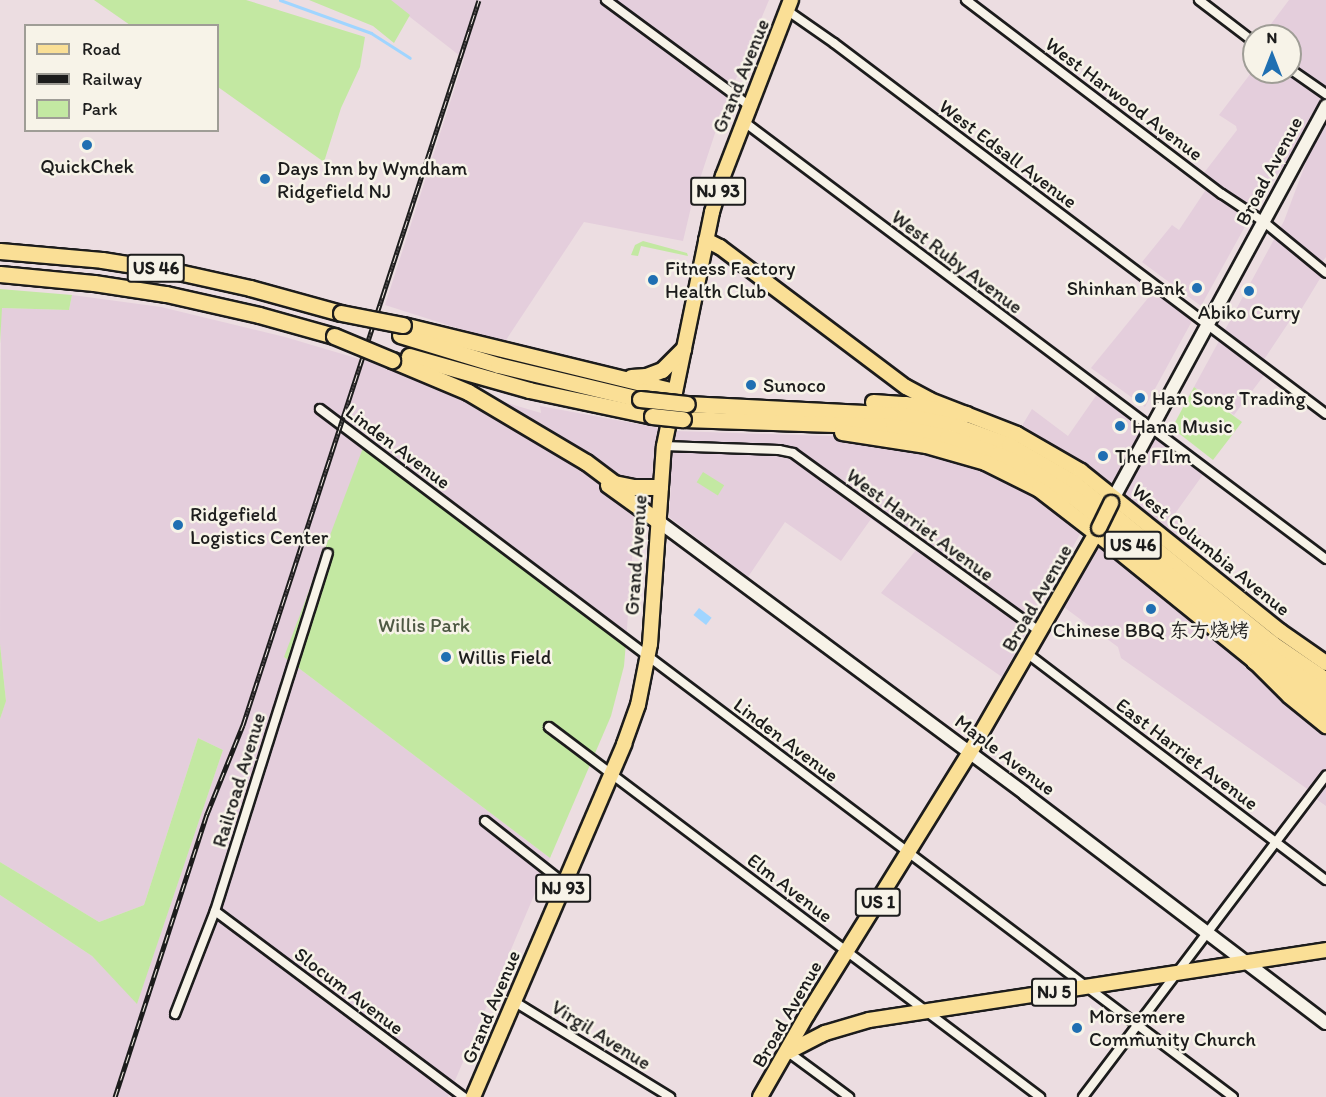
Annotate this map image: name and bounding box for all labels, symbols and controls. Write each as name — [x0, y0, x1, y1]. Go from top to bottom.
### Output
street label: Grand Avenue — [707, 16, 775, 136]
legend — [24, 24, 219, 132]
north arrow — [1242, 24, 1302, 84]
text: N — [1267, 28, 1277, 47]
street label: West Harwood Avenue — [1041, 32, 1207, 166]
text: Road — [82, 38, 121, 60]
text: Railway — [82, 68, 142, 90]
street label: West Edsall Avenue — [934, 94, 1082, 214]
text: Park — [82, 98, 117, 120]
street label: Broad Avenue — [1231, 113, 1307, 229]
marker: QuickChek — [80, 138, 94, 152]
place label: QuickChek — [40, 154, 134, 178]
place label: Days Inn by Wyndham Ridgefield NJ — [277, 156, 467, 203]
marker: Days Inn by Wyndham Ridgefield NJ — [258, 172, 272, 186]
road number: NJ 93 — [690, 176, 746, 206]
street label: West Ruby Avenue — [887, 205, 1027, 319]
road number: US 46 — [126, 253, 186, 283]
place label: Fitness Factory Health Club — [665, 256, 795, 303]
marker: Fitness Factory Health Club — [646, 273, 660, 287]
place label: Shinhan Bank — [1066, 276, 1185, 300]
marker: Shinhan Bank — [1190, 281, 1204, 295]
marker: Abiko Curry — [1242, 284, 1256, 298]
place label: Abiko Curry — [1198, 300, 1300, 324]
place label: Sunoco — [763, 373, 826, 397]
marker: Sunoco — [744, 378, 758, 392]
place label: Han Song Trading — [1152, 386, 1305, 410]
marker: Han Song Trading — [1133, 391, 1147, 405]
street label: Linden Avenue — [341, 400, 455, 494]
place label: Hana Music — [1132, 414, 1232, 438]
marker: Hana Music — [1113, 419, 1127, 433]
place label: The FIlm — [1115, 444, 1190, 468]
marker: The FIlm — [1096, 449, 1110, 463]
street label: West Harriet Avenue — [842, 464, 998, 586]
street label: West Columbia Avenue — [1127, 479, 1295, 621]
street label: Grand Avenue — [620, 494, 652, 616]
place label: Ridgefield Logistics Center — [190, 502, 329, 549]
marker: Ridgefield Logistics Center — [171, 518, 185, 532]
road number: US 46 — [1103, 530, 1163, 560]
street label: Broad Avenue — [997, 541, 1077, 655]
marker: Chinese BBQ 东方烧烤 — [1144, 602, 1158, 616]
park label: Willis Park — [378, 613, 470, 637]
place label: Chinese BBQ 东方烧烤 — [1053, 618, 1249, 642]
place label: Willis Field — [458, 645, 551, 669]
marker: Willis Field — [439, 650, 453, 664]
street label: Linden Avenue — [729, 693, 843, 787]
street label: East Harriet Avenue — [1111, 693, 1263, 815]
street label: Railroad Avenue — [207, 710, 271, 850]
street label: Maple Avenue — [950, 710, 1060, 800]
street label: Elm Avenue — [743, 848, 837, 928]
road number: NJ 93 — [534, 873, 592, 903]
road number: US 1 — [854, 887, 902, 917]
street label: Slocum Avenue — [289, 942, 409, 1040]
street label: Grand Avenue — [456, 947, 526, 1067]
street label: Broad Avenue — [747, 957, 827, 1071]
road number: NJ 5 — [1030, 977, 1078, 1007]
street label: Virgil Avenue — [547, 995, 655, 1075]
place label: Morsemere Community Church — [1089, 1005, 1256, 1052]
marker: Morsemere Community Church — [1070, 1021, 1084, 1035]

